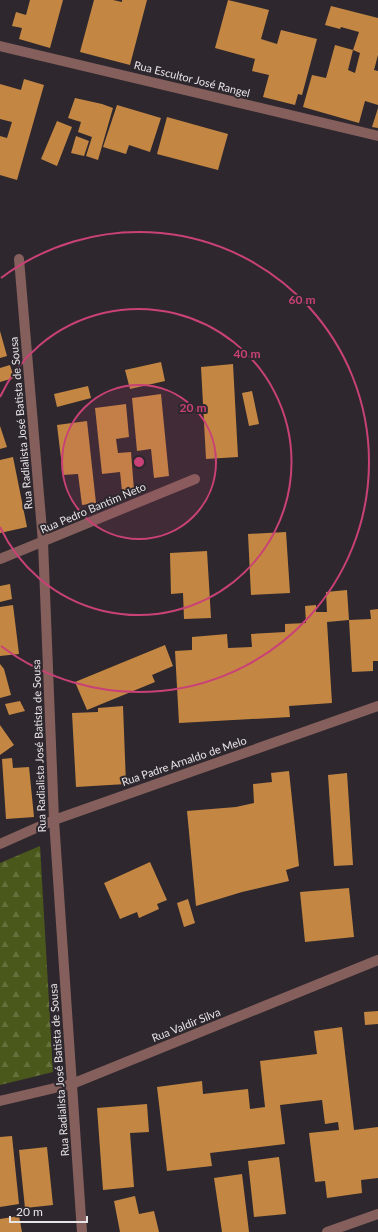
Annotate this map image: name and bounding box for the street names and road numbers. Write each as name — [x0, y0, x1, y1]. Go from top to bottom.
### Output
street label: Rua Escultor José Rangel — [133, 58, 251, 99]
street label: Rua Radialista José Batista de Sousa — [6, 336, 35, 510]
street label: Rua Pedro Bantim Neto — [38, 479, 148, 536]
street label: Rua Radialista José Batista de Sousa — [29, 659, 48, 833]
street label: Rua Padre Arnaldo de Melo — [120, 733, 248, 788]
street label: Rua Radialista José Batista de Sousa — [46, 983, 71, 1157]
street label: Rua Valdir Silva — [150, 1005, 222, 1044]

